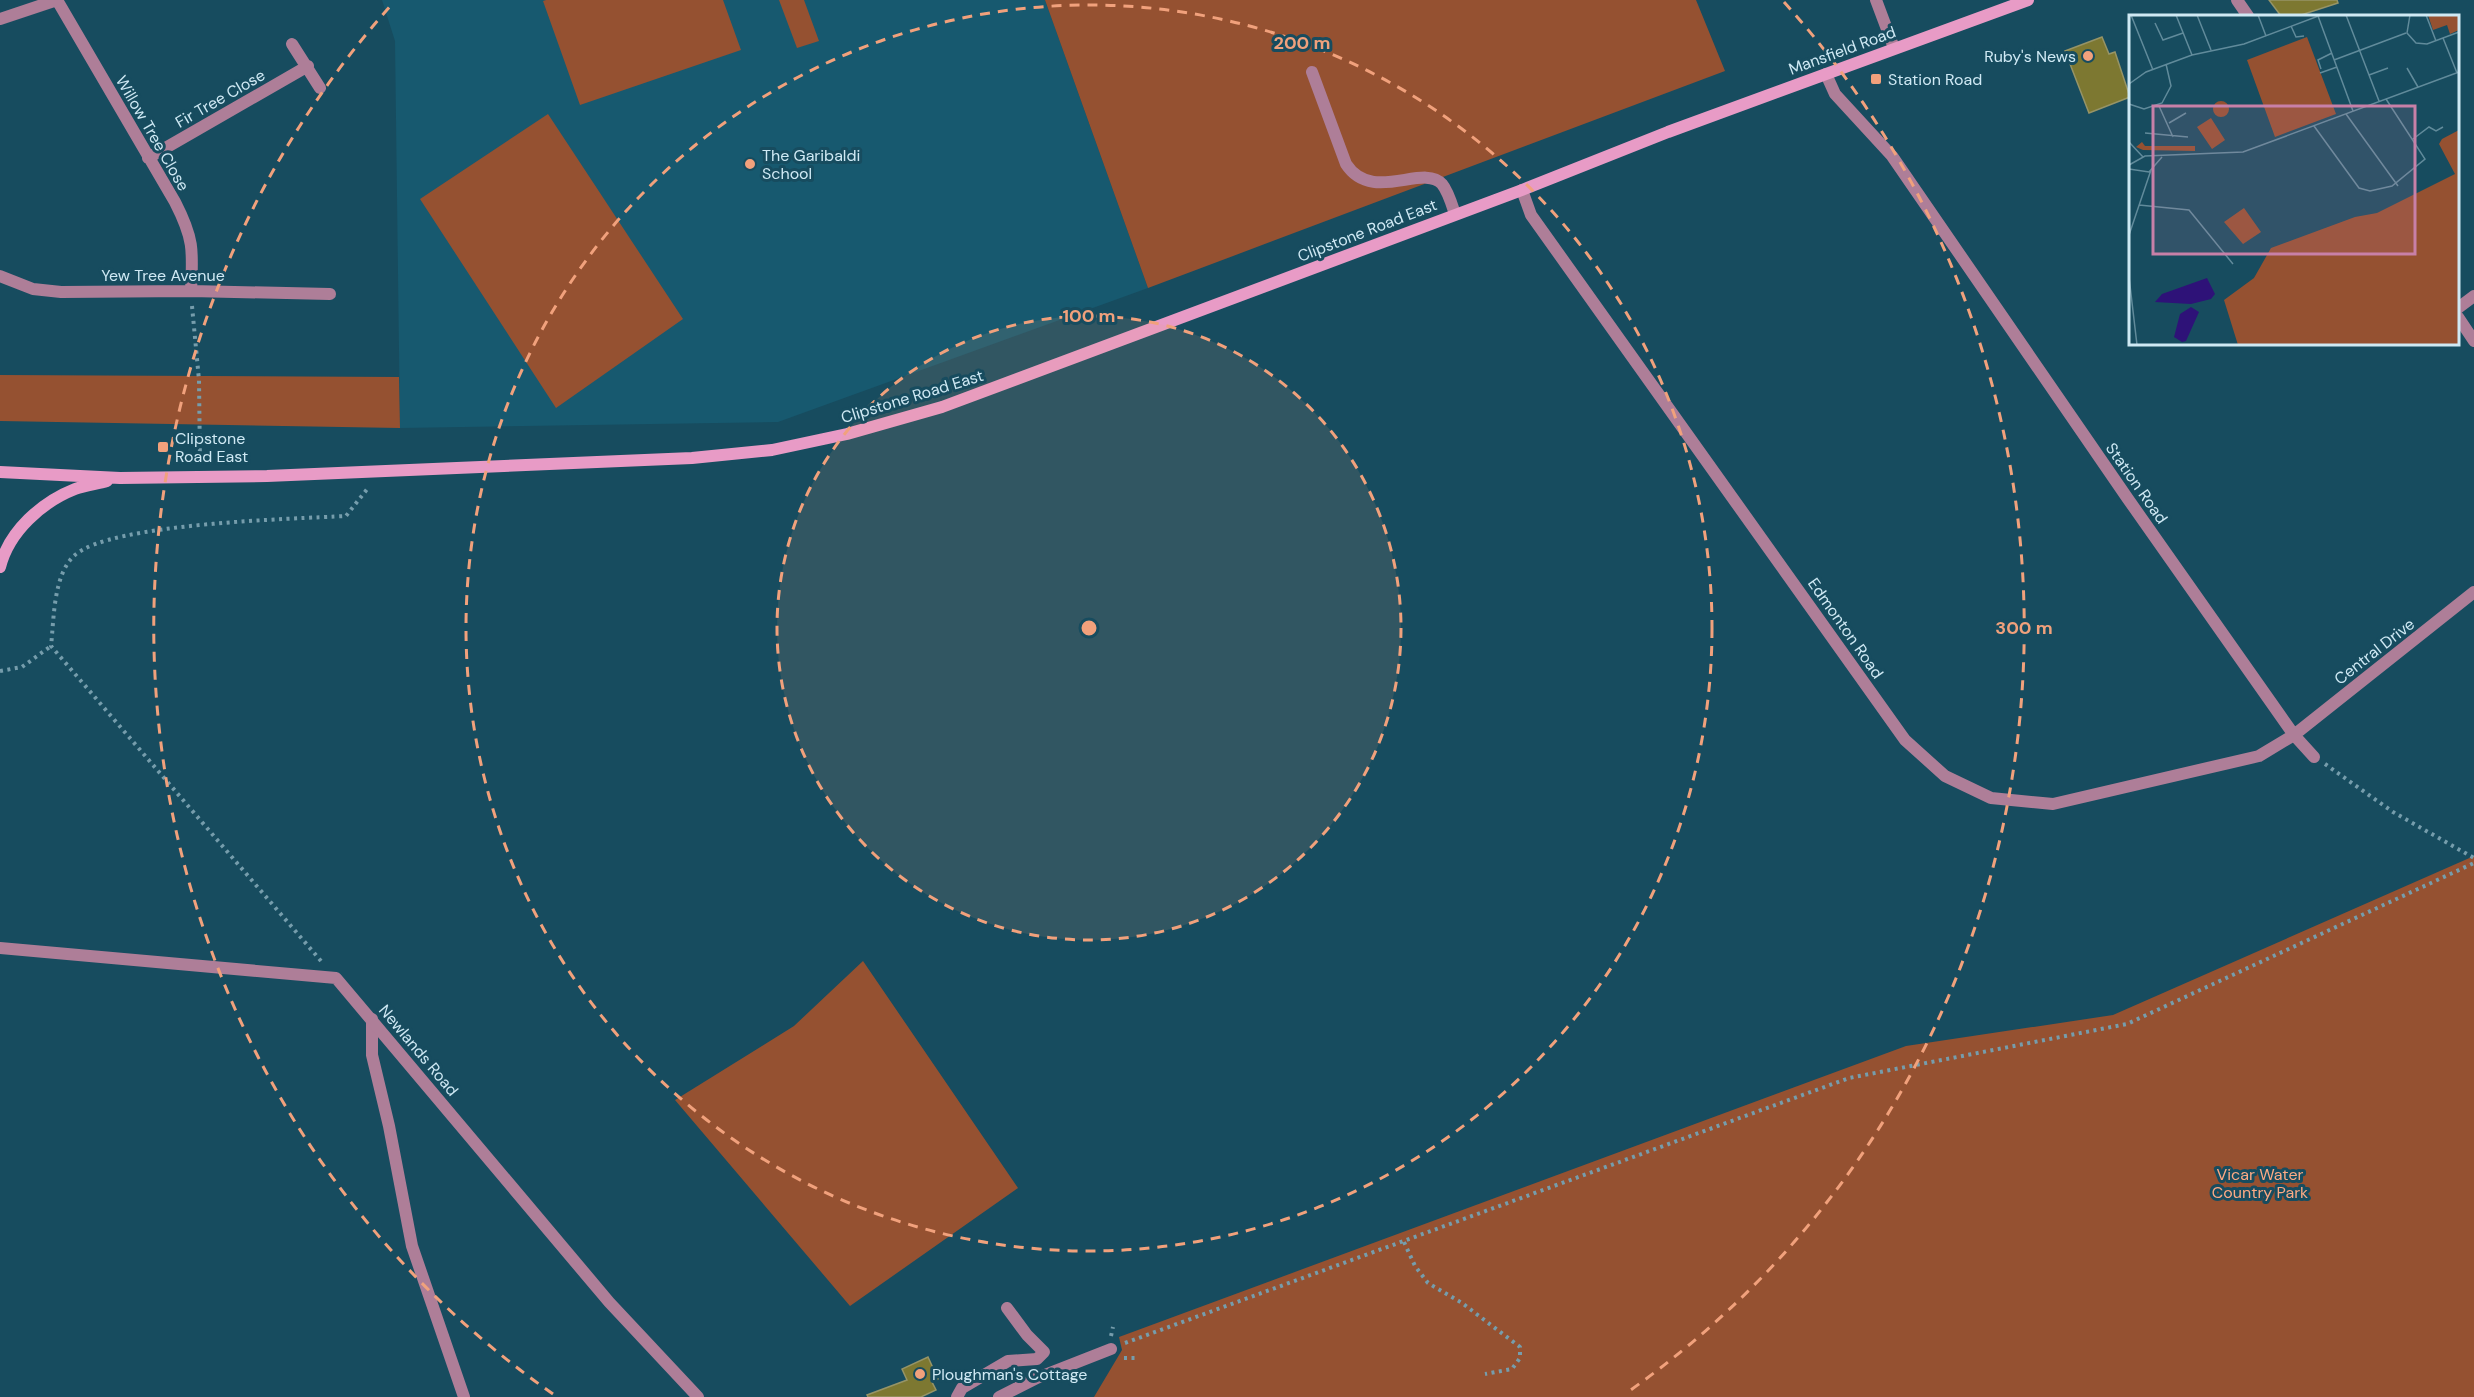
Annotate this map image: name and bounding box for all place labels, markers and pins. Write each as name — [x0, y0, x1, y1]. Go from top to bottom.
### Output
place label: Ruby's News — [1984, 46, 2076, 67]
marker: Ruby's News — [2081, 49, 2095, 63]
place label: Station Road — [1888, 69, 1982, 90]
marker: Station Road — [1869, 72, 1883, 86]
place label: The Garibaldi School — [762, 145, 860, 184]
marker: The Garibaldi School — [743, 157, 757, 171]
place label: Clipstone Road East — [175, 428, 248, 467]
marker: Clipstone Road East — [156, 440, 170, 454]
centre of rings — [1079, 618, 1099, 638]
place label: Ploughman's Cottage — [932, 1364, 1087, 1385]
marker: Ploughman's Cottage — [913, 1367, 927, 1381]

